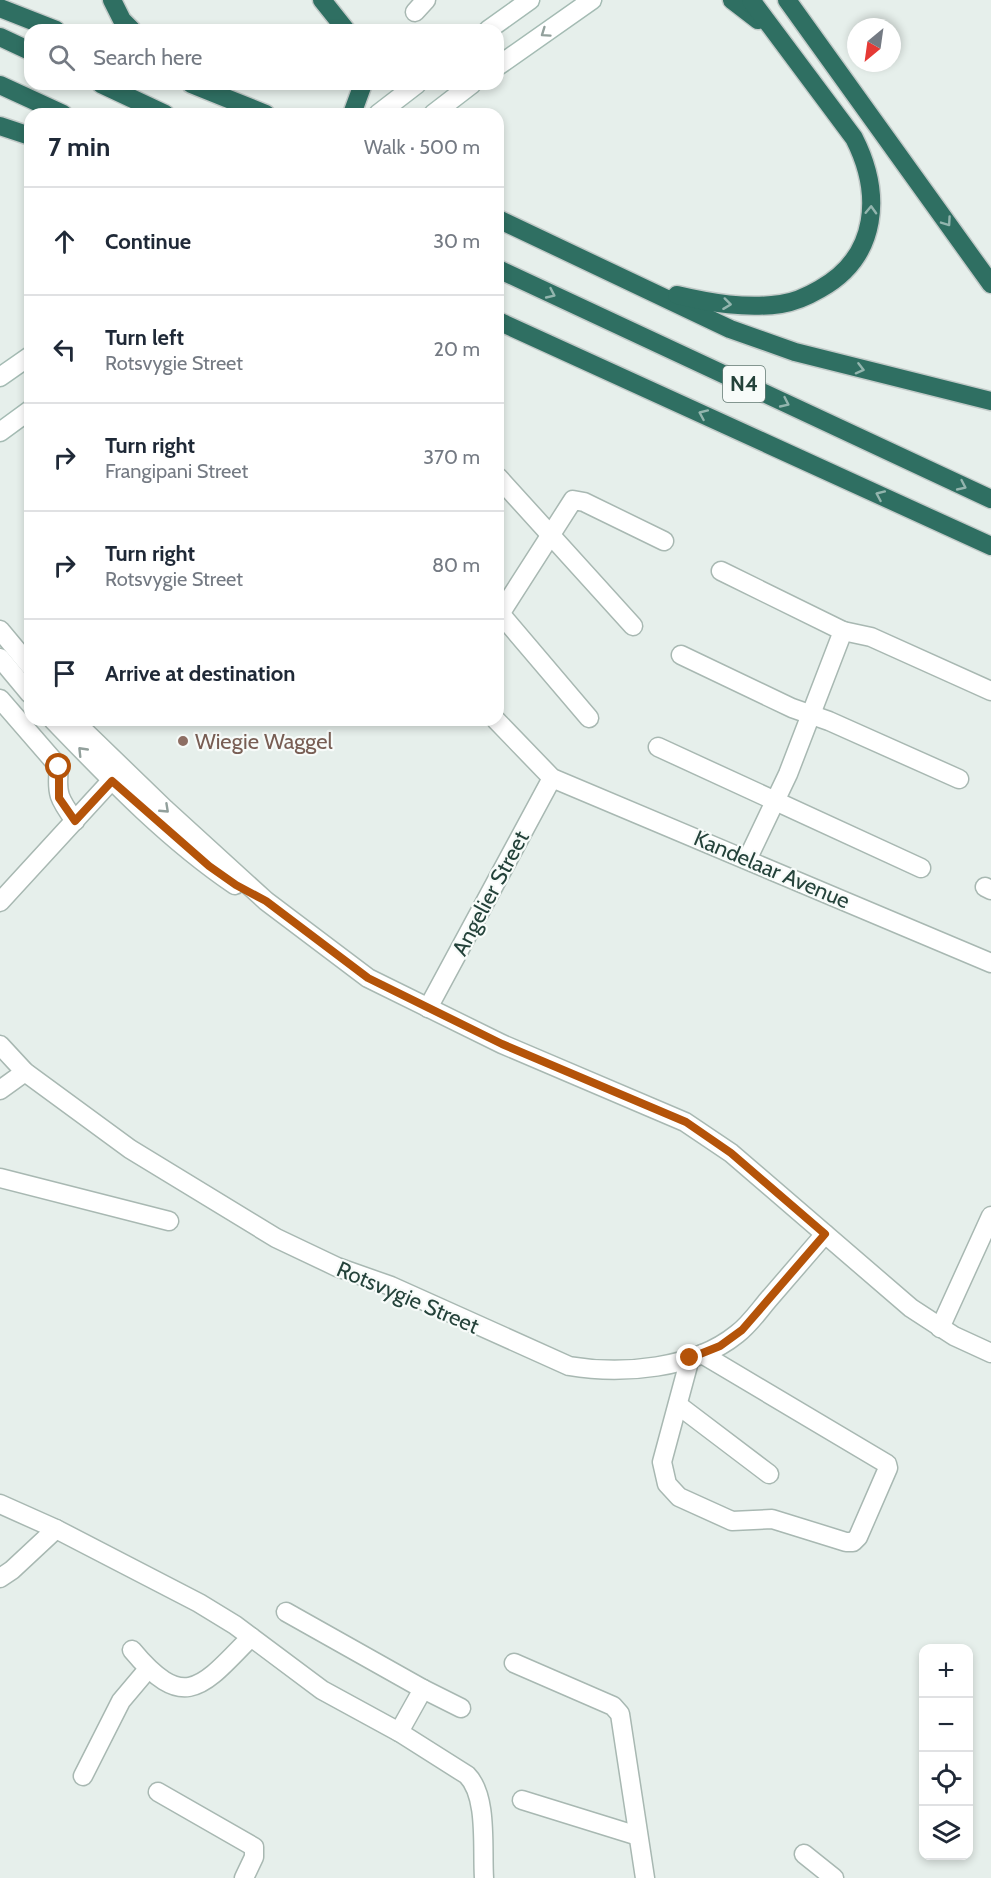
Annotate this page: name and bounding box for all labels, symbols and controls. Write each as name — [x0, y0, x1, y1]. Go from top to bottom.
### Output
north arrow — [847, 18, 901, 72]
search box — [24, 24, 504, 90]
one-way arrow — [540, 26, 551, 37]
icon: search — [45, 41, 78, 74]
text: Search here — [93, 44, 202, 71]
text: 7 min — [48, 131, 110, 163]
text: Walk · 500 m — [364, 135, 480, 159]
one-way arrow — [865, 205, 877, 214]
one-way arrow — [940, 215, 951, 226]
icon: ahead — [48, 225, 81, 258]
text: Continue — [105, 228, 191, 255]
text: 30 m — [433, 229, 480, 253]
one-way arrow — [545, 287, 556, 299]
one-way arrow — [722, 297, 731, 310]
text: Turn left — [105, 324, 184, 351]
icon: left — [48, 333, 81, 366]
text: 20 m — [434, 337, 480, 361]
text: Rotsvygie Street — [105, 351, 243, 375]
one-way arrow — [855, 361, 865, 374]
road number: N4 — [723, 366, 765, 402]
one-way arrow — [778, 396, 789, 408]
one-way arrow — [698, 410, 709, 422]
text: Turn right — [105, 432, 195, 459]
icon: right — [48, 441, 81, 474]
text: 370 m — [423, 445, 480, 469]
text: Frangipani Street — [105, 459, 248, 483]
one-way arrow — [955, 478, 966, 490]
one-way arrow — [876, 490, 887, 502]
text: Turn right — [105, 540, 195, 567]
icon: right — [48, 549, 81, 582]
text: 80 m — [432, 553, 480, 577]
text: Rotsvygie Street — [105, 567, 243, 591]
icon: arrive — [48, 657, 81, 690]
text: Arrive at destination — [105, 660, 295, 687]
place label: Wiegie Waggel — [195, 728, 334, 755]
marker: Wiegie Waggel — [176, 734, 190, 748]
one-way arrow — [79, 747, 90, 758]
route start — [45, 753, 71, 779]
one-way arrow — [158, 802, 169, 813]
street label: Kandelaar Avenue — [690, 824, 854, 914]
street label: Angelier Street — [446, 826, 535, 960]
street label: Rotsvygie Street — [333, 1255, 484, 1340]
route end — [676, 1344, 702, 1370]
map controls — [919, 1644, 973, 1860]
button: + — [919, 1644, 973, 1698]
button: − — [919, 1698, 973, 1752]
button: locate — [919, 1752, 973, 1806]
button: layers — [919, 1806, 973, 1860]

